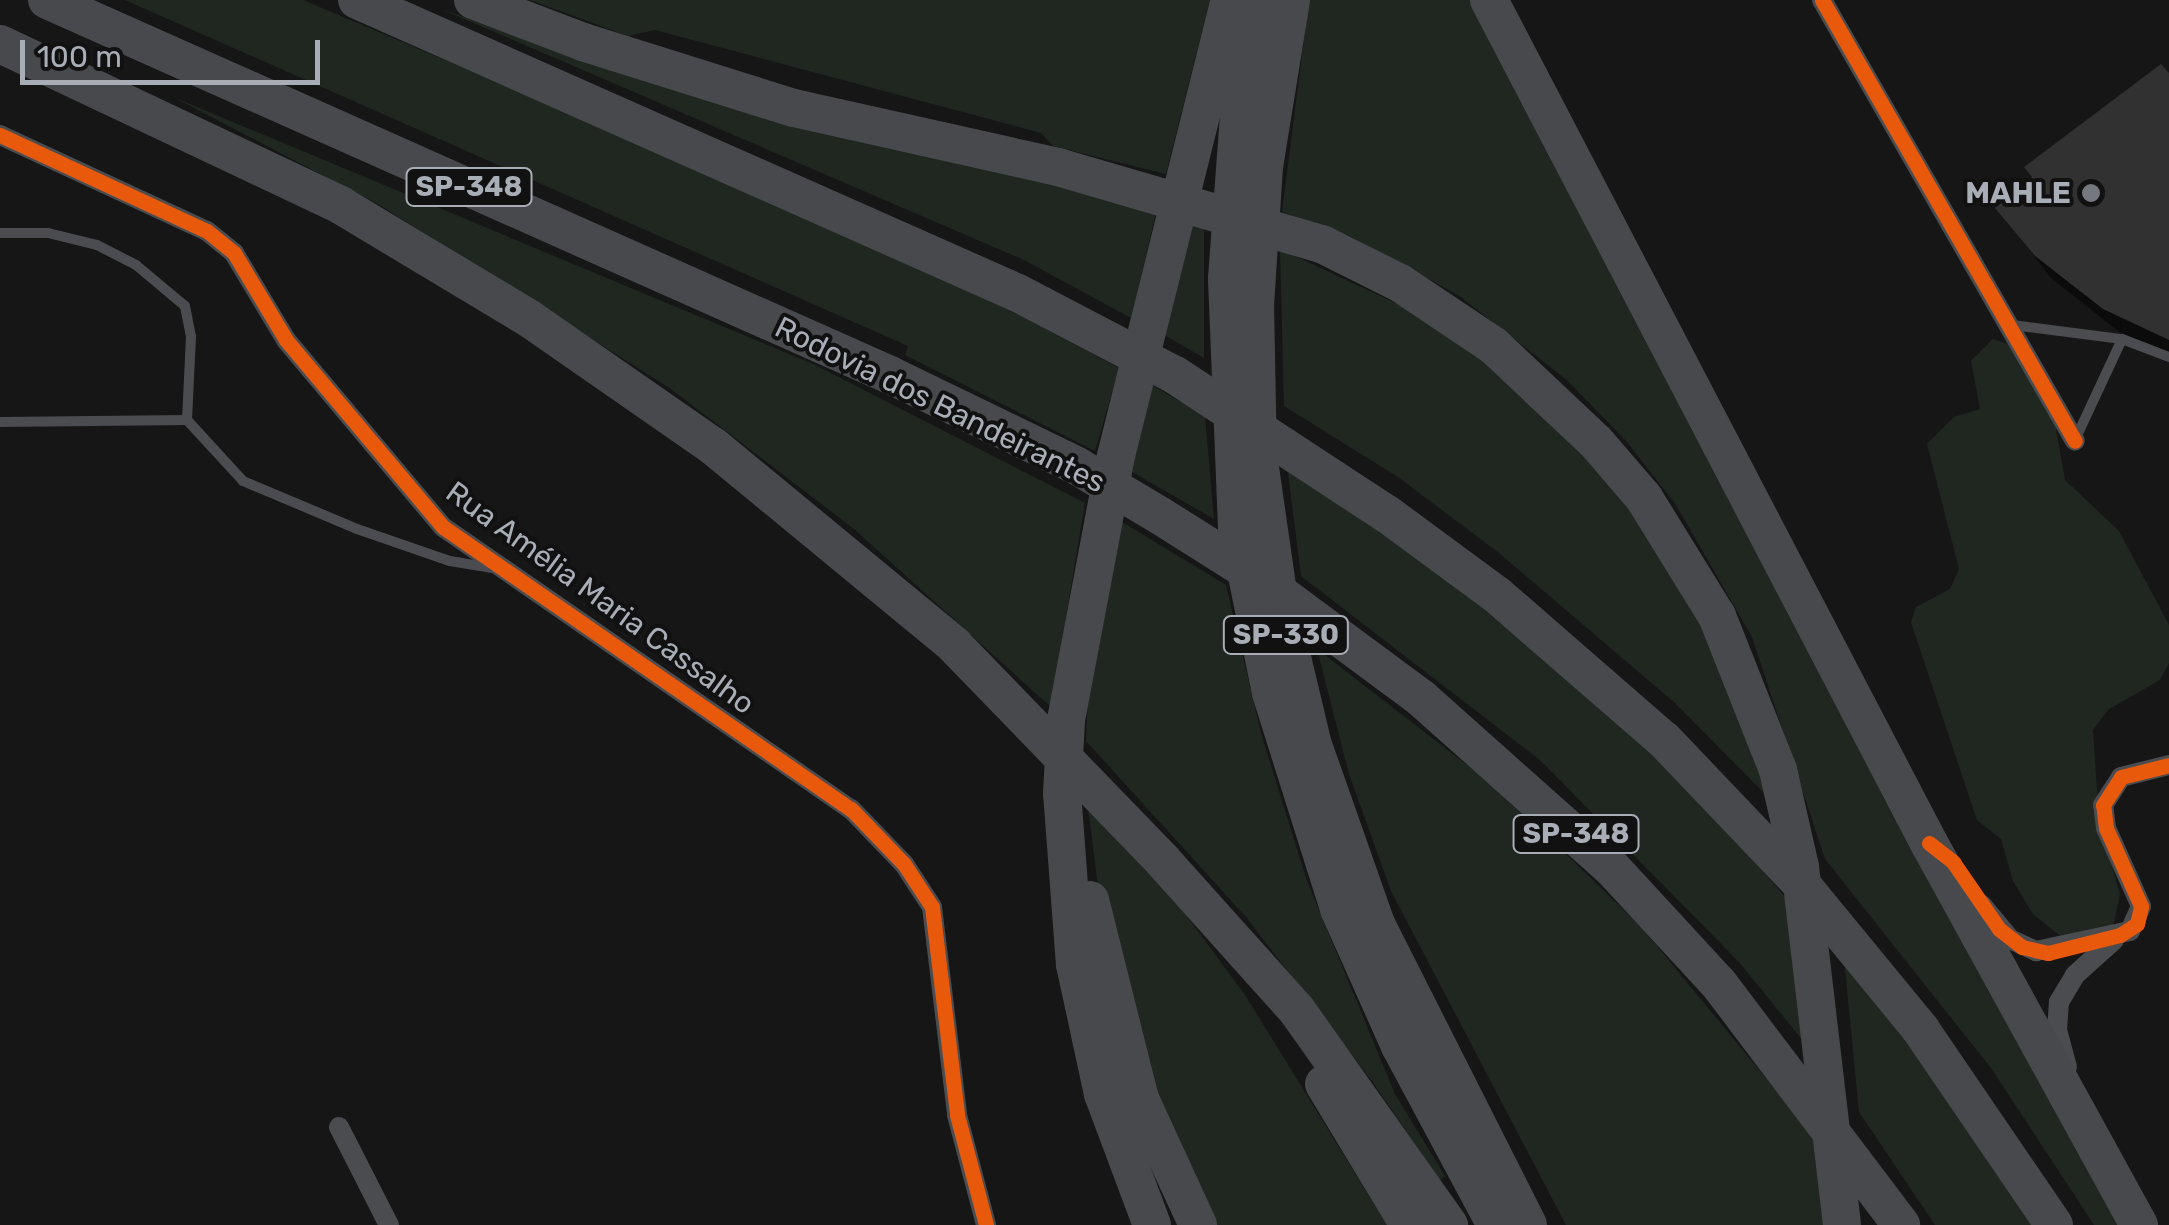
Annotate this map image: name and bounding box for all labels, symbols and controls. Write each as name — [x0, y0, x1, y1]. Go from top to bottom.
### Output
scale bar — [25, 20, 325, 82]
text: 100 m — [37, 39, 122, 75]
road number: SP-348 — [404, 164, 534, 210]
place label: MAHLE — [1965, 175, 2071, 211]
marker: MAHLE — [2080, 182, 2102, 204]
street label: Rodovia dos Bandeirantes — [769, 309, 1111, 501]
street label: Rua Amélia Maria Cassalho — [439, 474, 761, 722]
road number: SP-330 — [1221, 612, 1351, 658]
road number: SP-348 — [1511, 811, 1641, 857]

